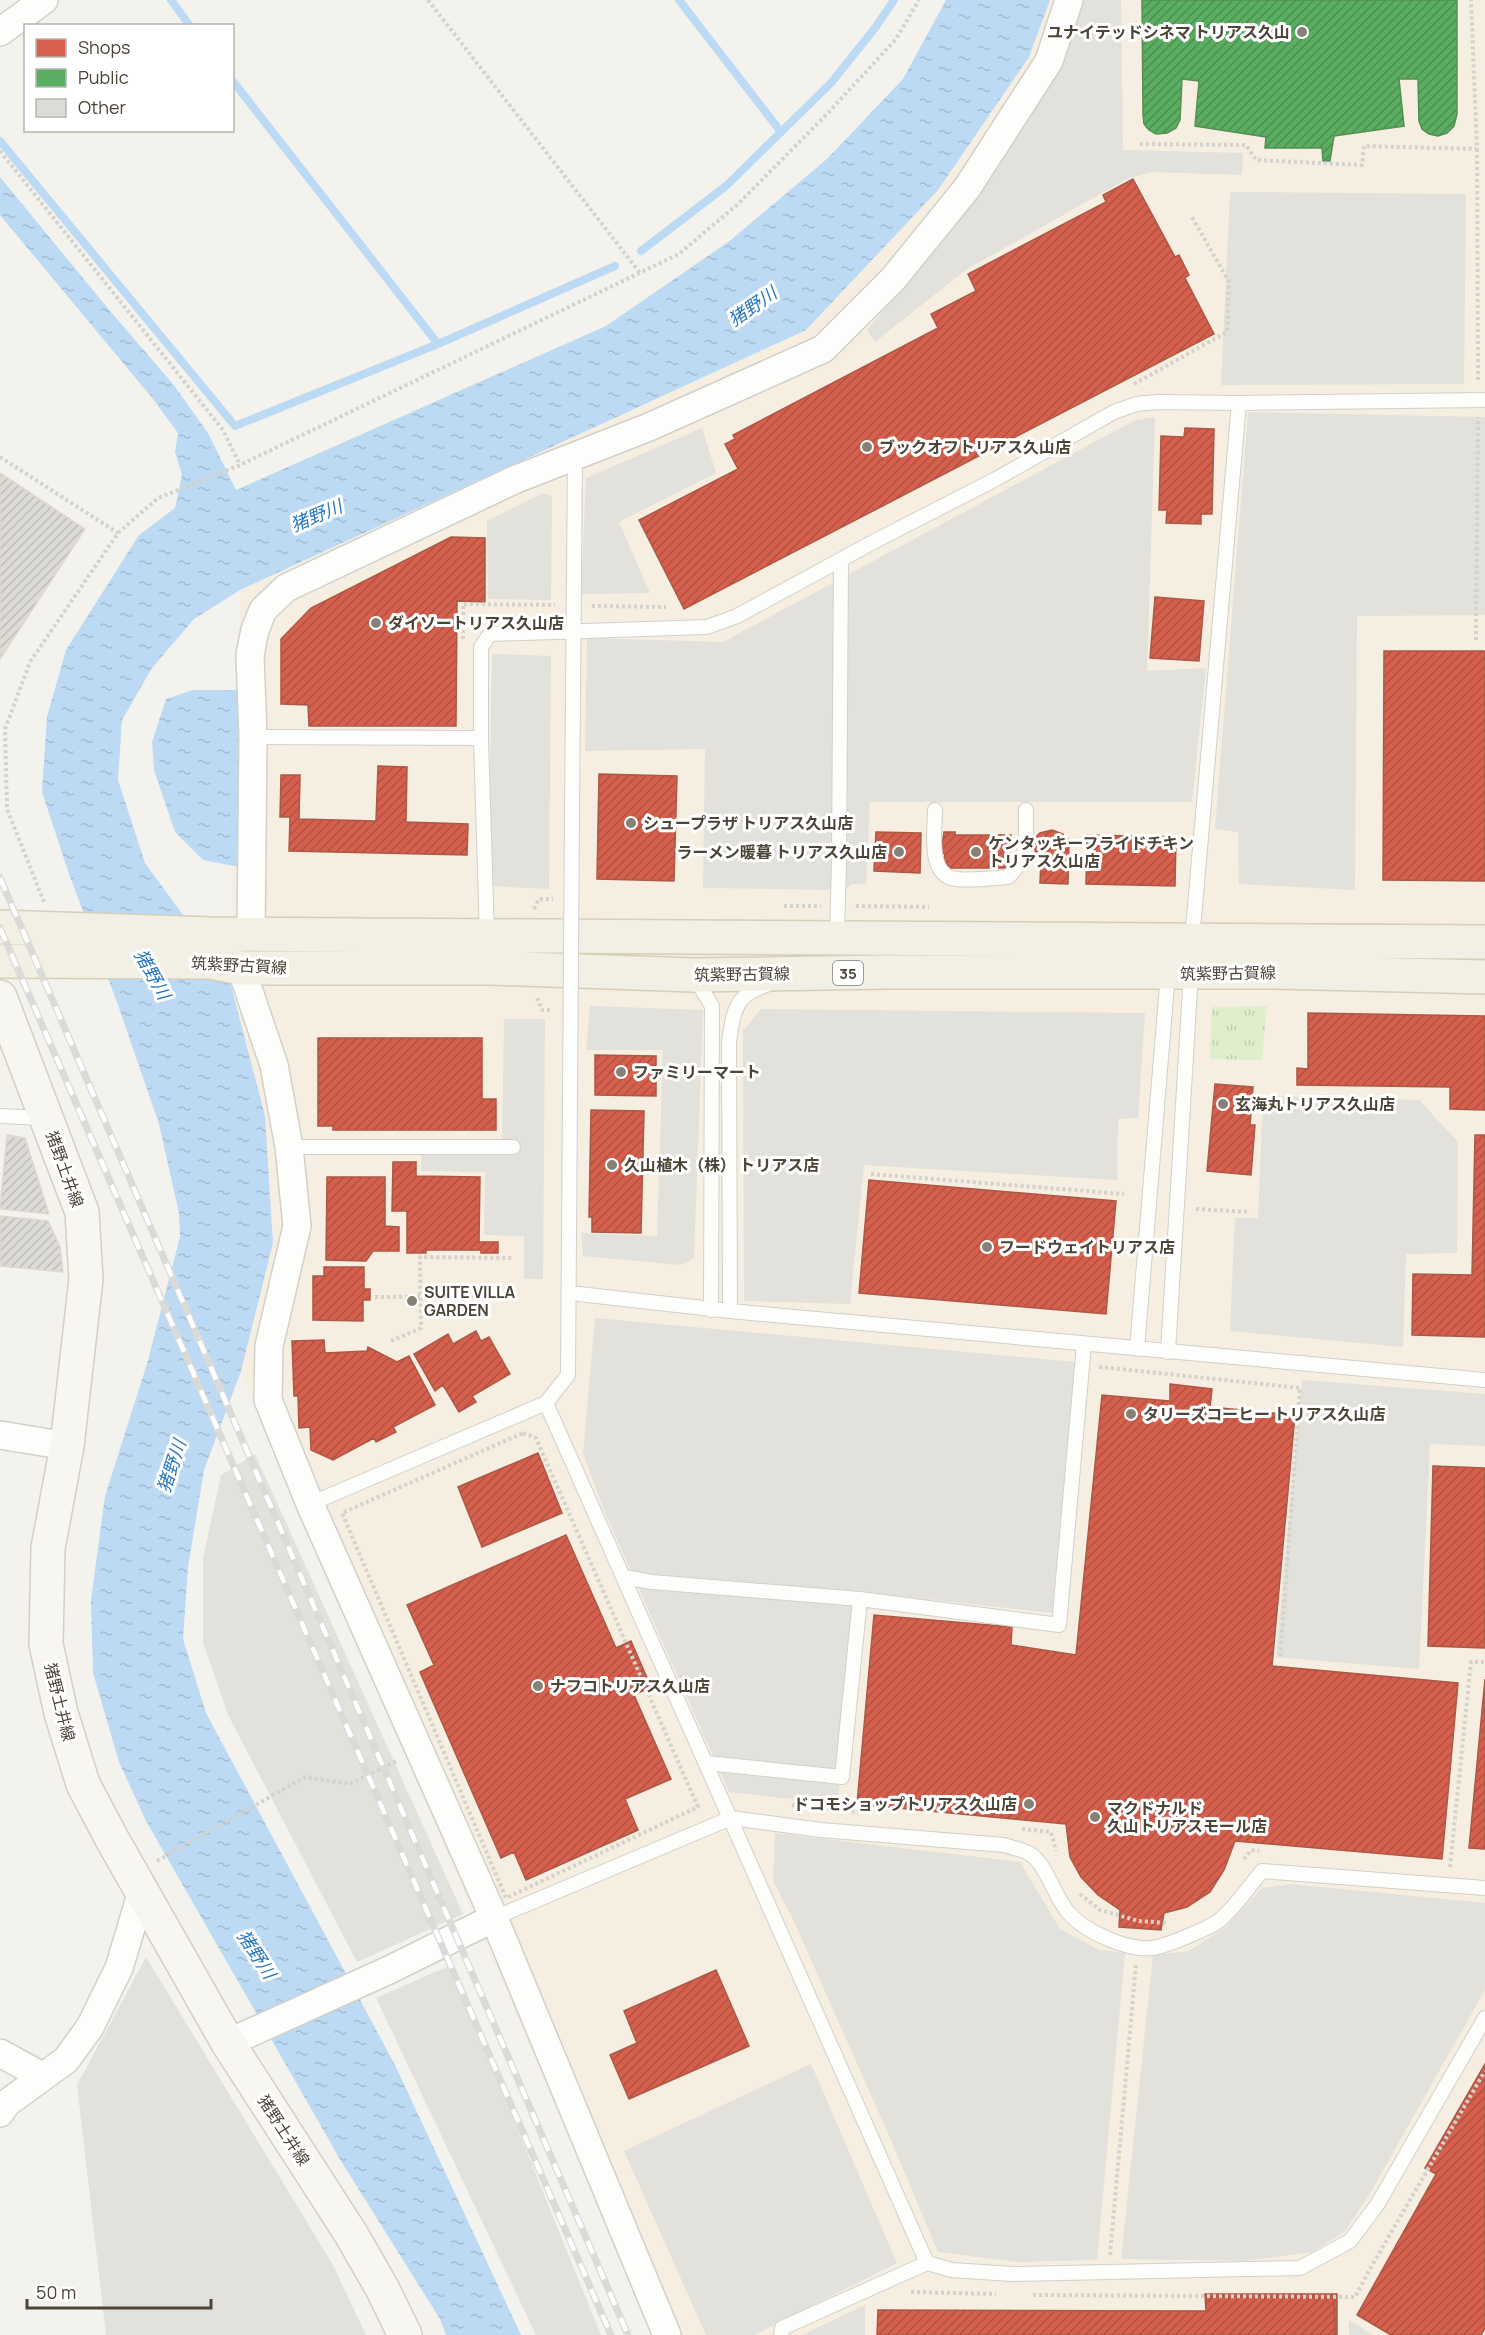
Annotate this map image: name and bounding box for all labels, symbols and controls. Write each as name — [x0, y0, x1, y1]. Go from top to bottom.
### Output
place label: ユナイテッドシネマ トリアス久山 — [1047, 21, 1290, 43]
legend — [24, 24, 234, 132]
marker: ユナイテッドシネマ トリアス久山 — [1295, 25, 1309, 39]
text: Shops — [78, 35, 130, 59]
text: Public — [78, 65, 129, 89]
text: Other — [78, 95, 126, 119]
water label: 猪野川 — [723, 280, 783, 331]
place label: ブックオフトリアス久山店 — [879, 436, 1071, 458]
marker: ブックオフトリアス久山店 — [860, 440, 874, 454]
water label: 猪野川 — [286, 493, 347, 537]
place label: ダイソートリアス久山店 — [388, 612, 564, 634]
marker: ダイソートリアス久山店 — [369, 616, 383, 630]
place label: シュープラザ トリアス久山店 — [643, 812, 853, 834]
marker: シュープラザ トリアス久山店 — [624, 816, 638, 830]
place label: ケンタッキーフライドチキン トリアス久山店 — [988, 832, 1194, 872]
place label: ラーメン暖暮 トリアス久山店 — [676, 841, 887, 863]
marker: ラーメン暖暮 トリアス久山店 — [892, 845, 906, 859]
marker: ケンタッキーフライドチキン トリアス久山店 — [969, 845, 983, 859]
water label: 猪野川 — [129, 945, 178, 1005]
street label: 筑紫野古賀線 — [190, 952, 288, 978]
road number: 35 — [833, 961, 863, 985]
street label: 筑紫野古賀線 — [1180, 961, 1276, 985]
street label: 筑紫野古賀線 — [694, 962, 790, 986]
place label: ファミリーマート — [633, 1061, 761, 1083]
marker: ファミリーマート — [614, 1065, 628, 1079]
place label: 玄海丸トリアス久山店 — [1235, 1093, 1395, 1115]
marker: 玄海丸トリアス久山店 — [1216, 1097, 1230, 1111]
street label: 猪野土井線 — [41, 1128, 89, 1210]
place label: 久山植木（株） トリアス店 — [624, 1154, 819, 1176]
marker: 久山植木（株） トリアス店 — [605, 1158, 619, 1172]
place label: フードウェイトリアス店 — [999, 1236, 1175, 1258]
marker: フードウェイトリアス店 — [980, 1240, 994, 1254]
place label: SUITE VILLA GARDEN — [424, 1281, 516, 1321]
marker: SUITE VILLA GARDEN — [405, 1294, 419, 1308]
place label: タリーズコーヒー トリアス久山店 — [1143, 1403, 1385, 1425]
marker: タリーズコーヒー トリアス久山店 — [1124, 1407, 1138, 1421]
water label: 猪野川 — [151, 1435, 191, 1495]
street label: 猪野土井線 — [40, 1661, 80, 1743]
place label: ナフコトリアス久山店 — [550, 1675, 710, 1697]
marker: ナフコトリアス久山店 — [531, 1679, 545, 1693]
place label: ドコモショップトリアス久山店 — [793, 1793, 1017, 1815]
marker: ドコモショップトリアス久山店 — [1022, 1797, 1036, 1811]
place label: マクドナルド 久山トリアスモール店 — [1107, 1797, 1267, 1837]
marker: マクドナルド 久山トリアスモール店 — [1088, 1810, 1102, 1824]
water label: 猪野川 — [232, 1925, 283, 1985]
street label: 猪野土井線 — [253, 2090, 315, 2170]
scale bar — [27, 2272, 212, 2310]
text: 50 m — [36, 2280, 76, 2304]

